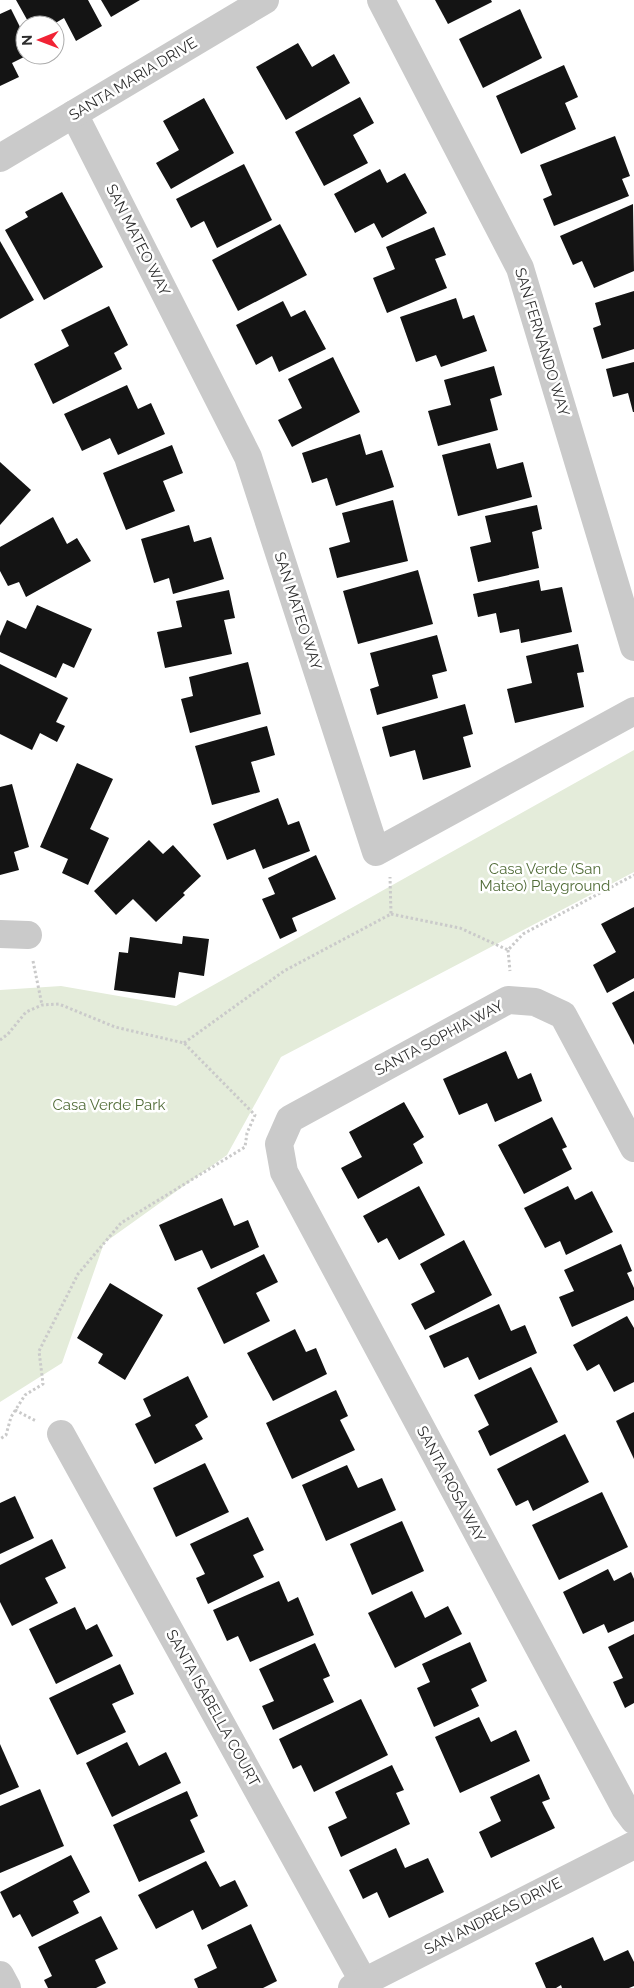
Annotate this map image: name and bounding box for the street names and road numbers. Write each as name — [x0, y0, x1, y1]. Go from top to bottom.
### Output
street label: SANTA MARIA DRIVE — [66, 34, 200, 124]
street label: SAN MATEO WAY — [102, 181, 174, 299]
street label: SAN FERNANDO WAY — [511, 266, 573, 419]
street label: SAN MATEO WAY — [270, 550, 326, 672]
street label: SANTA SOPHIA WAY — [372, 996, 507, 1080]
street label: SANTA ROSA WAY — [413, 1423, 489, 1545]
street label: SANTA ISABELLA COURT — [162, 1626, 264, 1790]
street label: SAN ANDREAS DRIVE — [421, 1874, 565, 1958]

